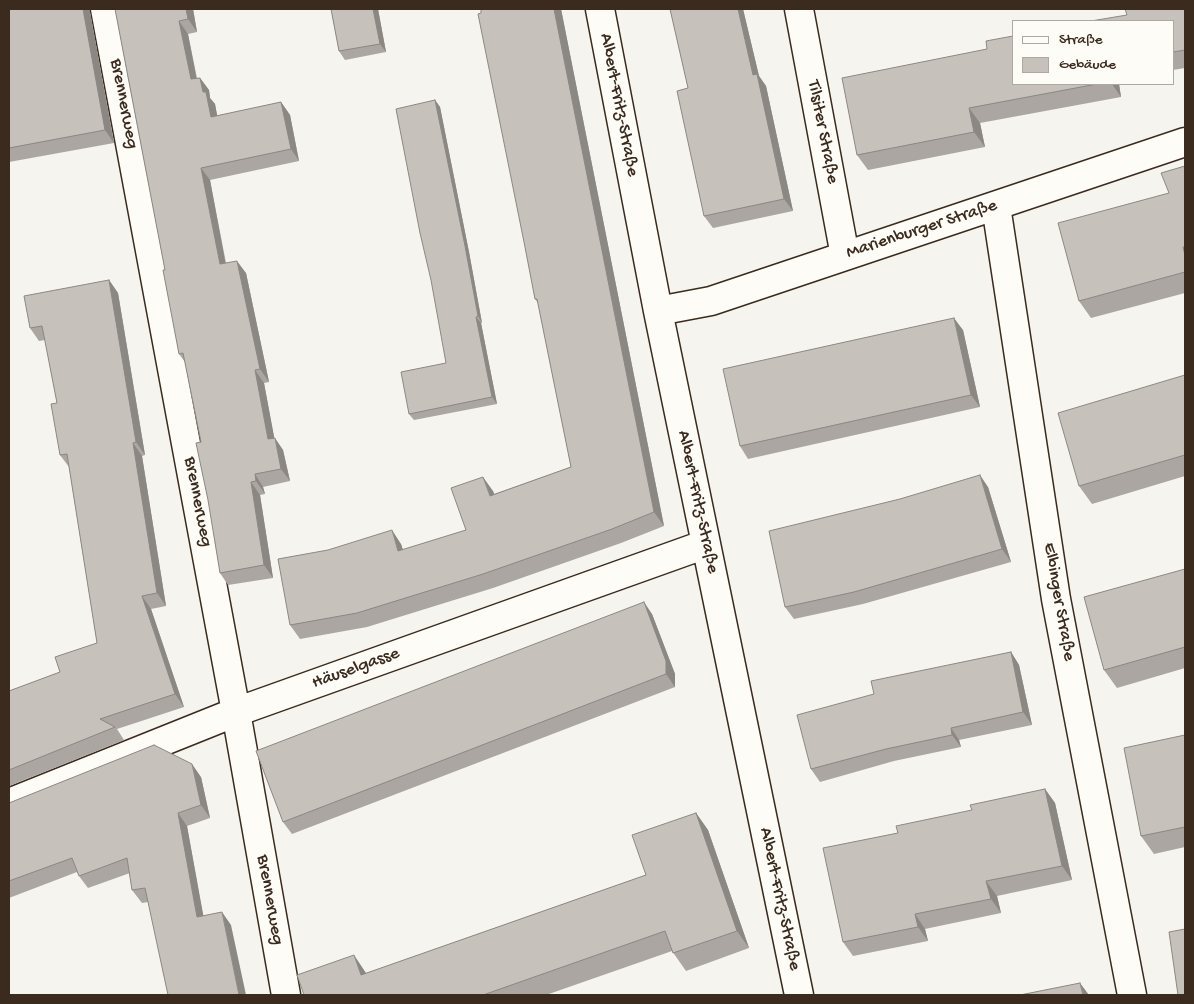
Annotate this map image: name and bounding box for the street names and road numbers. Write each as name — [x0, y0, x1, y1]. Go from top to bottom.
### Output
street label: Albert-Fritz-Straße — [594, 32, 642, 178]
street label: Brennerweg — [104, 57, 142, 151]
street label: Tilsiter Straße — [801, 78, 843, 186]
street label: Marienburger Straße — [844, 195, 1000, 265]
street label: Albert-Fritz-Straße — [671, 429, 723, 575]
street label: Brennerweg — [178, 455, 216, 549]
street label: Elbinger Straße — [1037, 541, 1079, 663]
street label: Häuselgasse — [309, 643, 403, 695]
street label: Albert-Fritz-Straße — [753, 826, 805, 972]
street label: Brennerweg — [250, 853, 288, 947]

